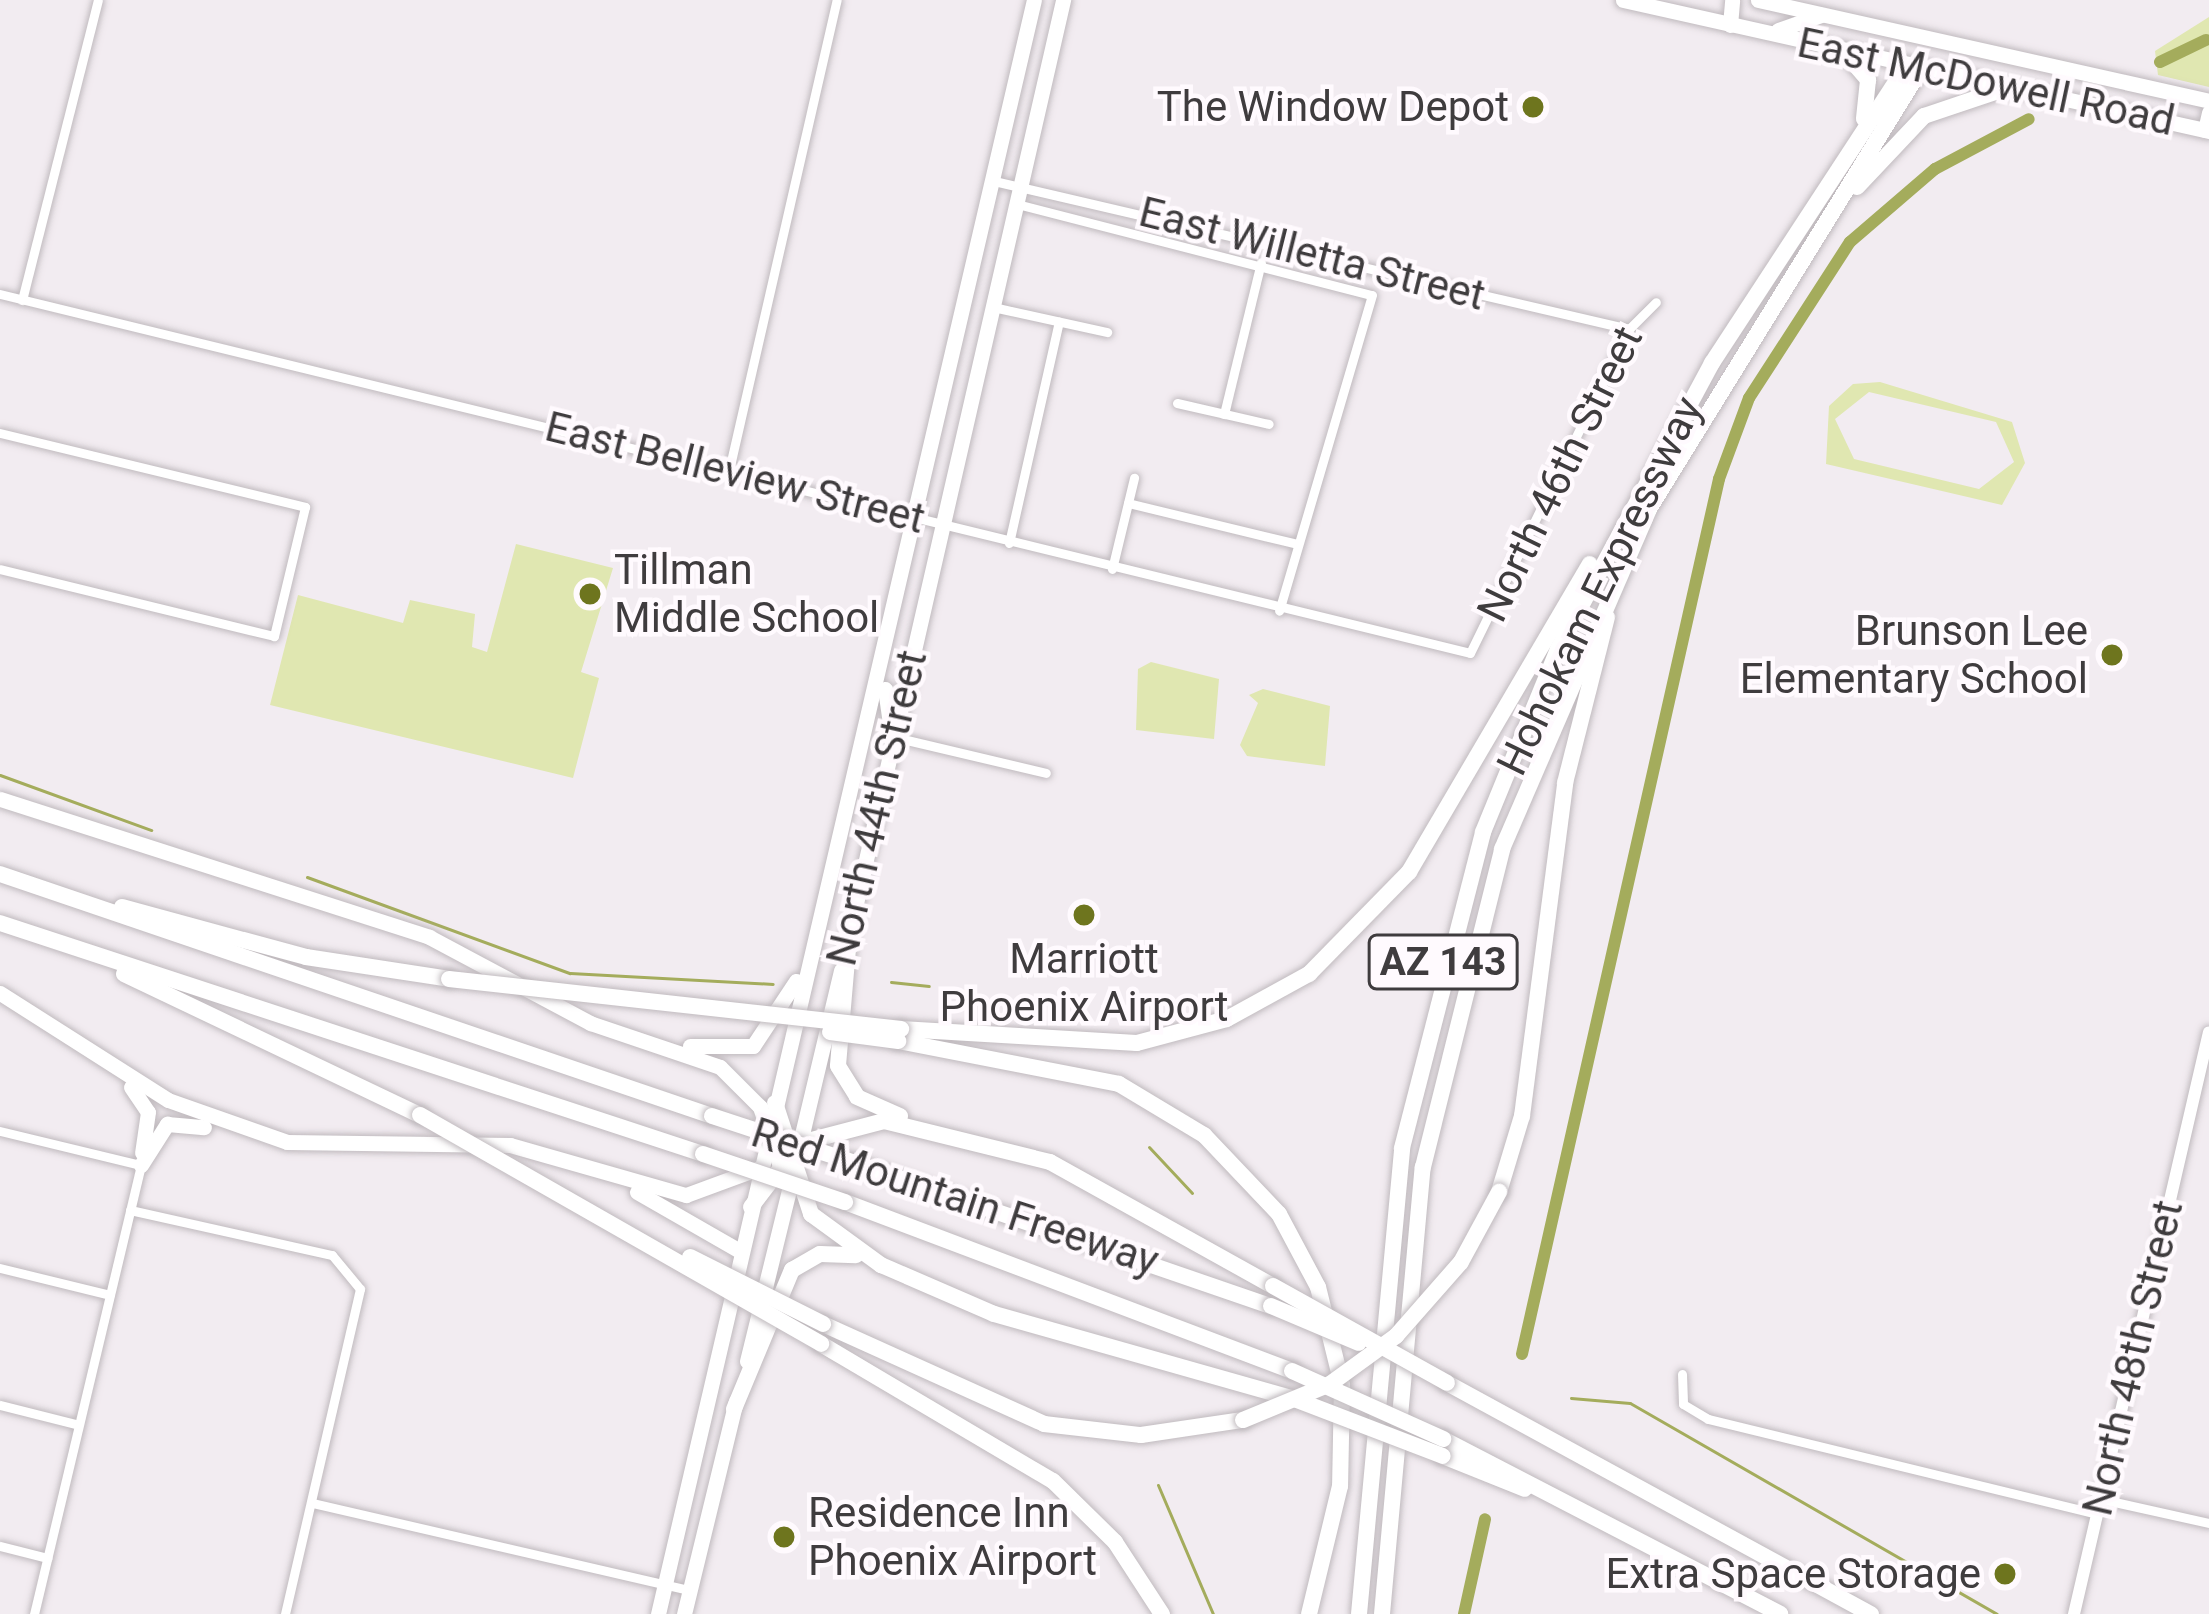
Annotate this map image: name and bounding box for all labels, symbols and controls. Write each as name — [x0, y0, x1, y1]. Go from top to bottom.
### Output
street label: East McDowell Road — [1793, 17, 2179, 147]
place label: The Window Depot — [1157, 82, 1509, 132]
marker: The Window Depot — [1520, 94, 1546, 120]
street label: East Willetta Street — [1134, 187, 1490, 321]
street label: North 46th Street — [1467, 318, 1653, 630]
street label: Hohokam Expressway — [1487, 389, 1713, 783]
street label: East Belleview Street — [540, 401, 930, 545]
place label: Tillman Middle School — [614, 545, 879, 644]
marker: Tillman Middle School — [577, 581, 603, 607]
place label: Brunson Lee Elementary School — [1740, 606, 2088, 704]
marker: Brunson Lee Elementary School — [2099, 642, 2125, 668]
street label: North 44th Street — [816, 646, 938, 970]
marker: Marriott Phoenix Airport — [1071, 902, 1097, 928]
road number: AZ 143 — [1365, 929, 1521, 995]
place label: Marriott Phoenix Airport — [940, 934, 1228, 1032]
street label: Red Mountain Freeway — [745, 1107, 1165, 1287]
street label: North 48th Street — [2072, 1196, 2194, 1520]
place label: Residence Inn Phoenix Airport — [808, 1488, 1097, 1586]
marker: Residence Inn Phoenix Airport — [771, 1524, 797, 1550]
place label: Extra Space Storage — [1606, 1549, 1981, 1599]
marker: Extra Space Storage — [1992, 1561, 2018, 1587]

